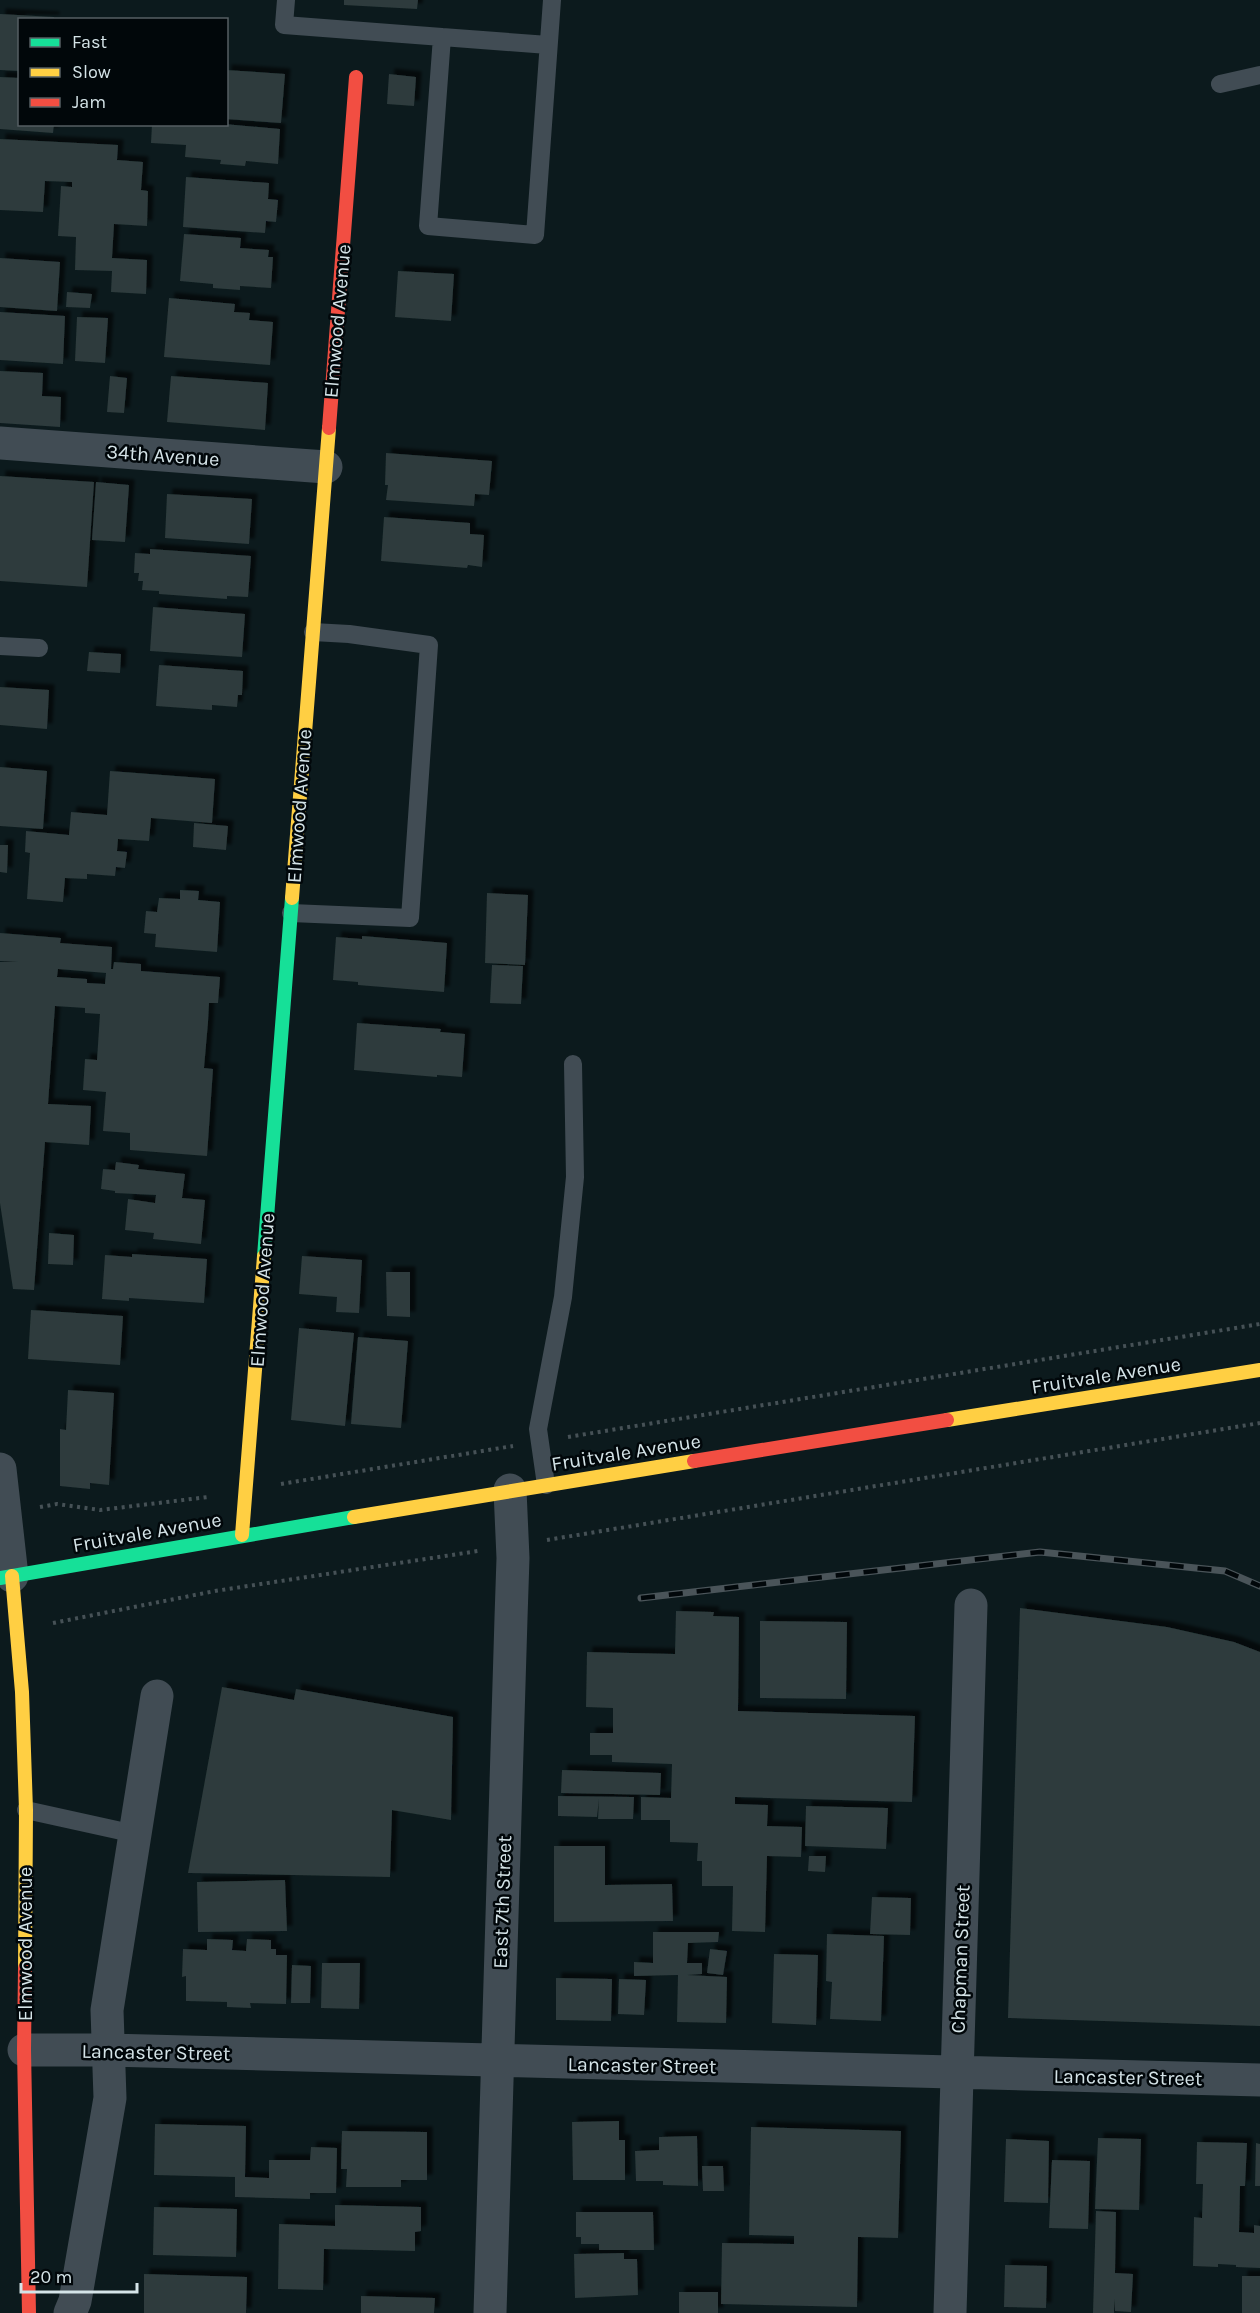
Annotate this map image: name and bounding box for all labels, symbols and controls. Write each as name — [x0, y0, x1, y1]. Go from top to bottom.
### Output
legend — [18, 18, 228, 126]
text: Fast — [72, 31, 107, 53]
text: Slow — [72, 61, 111, 83]
text: Jam — [72, 91, 106, 113]
street label: Elmwood Avenue — [319, 243, 356, 399]
street label: 34th Avenue — [106, 440, 220, 471]
street label: Elmwood Avenue — [283, 728, 316, 884]
street label: Elmwood Avenue — [246, 1212, 279, 1368]
street label: Fruitvale Avenue — [1030, 1352, 1182, 1399]
street label: Fruitvale Avenue — [550, 1429, 702, 1476]
street label: Fruitvale Avenue — [71, 1508, 223, 1557]
street label: East 7th Street — [489, 1834, 516, 1969]
street label: Elmwood Avenue — [14, 1867, 37, 2021]
street label: Chapman Street — [946, 1884, 975, 2034]
street label: Lancaster Street — [81, 2040, 231, 2065]
street label: Lancaster Street — [567, 2053, 717, 2078]
street label: Lancaster Street — [1053, 2065, 1203, 2090]
scale bar — [21, 2256, 136, 2294]
text: 20 m — [30, 2266, 72, 2288]

